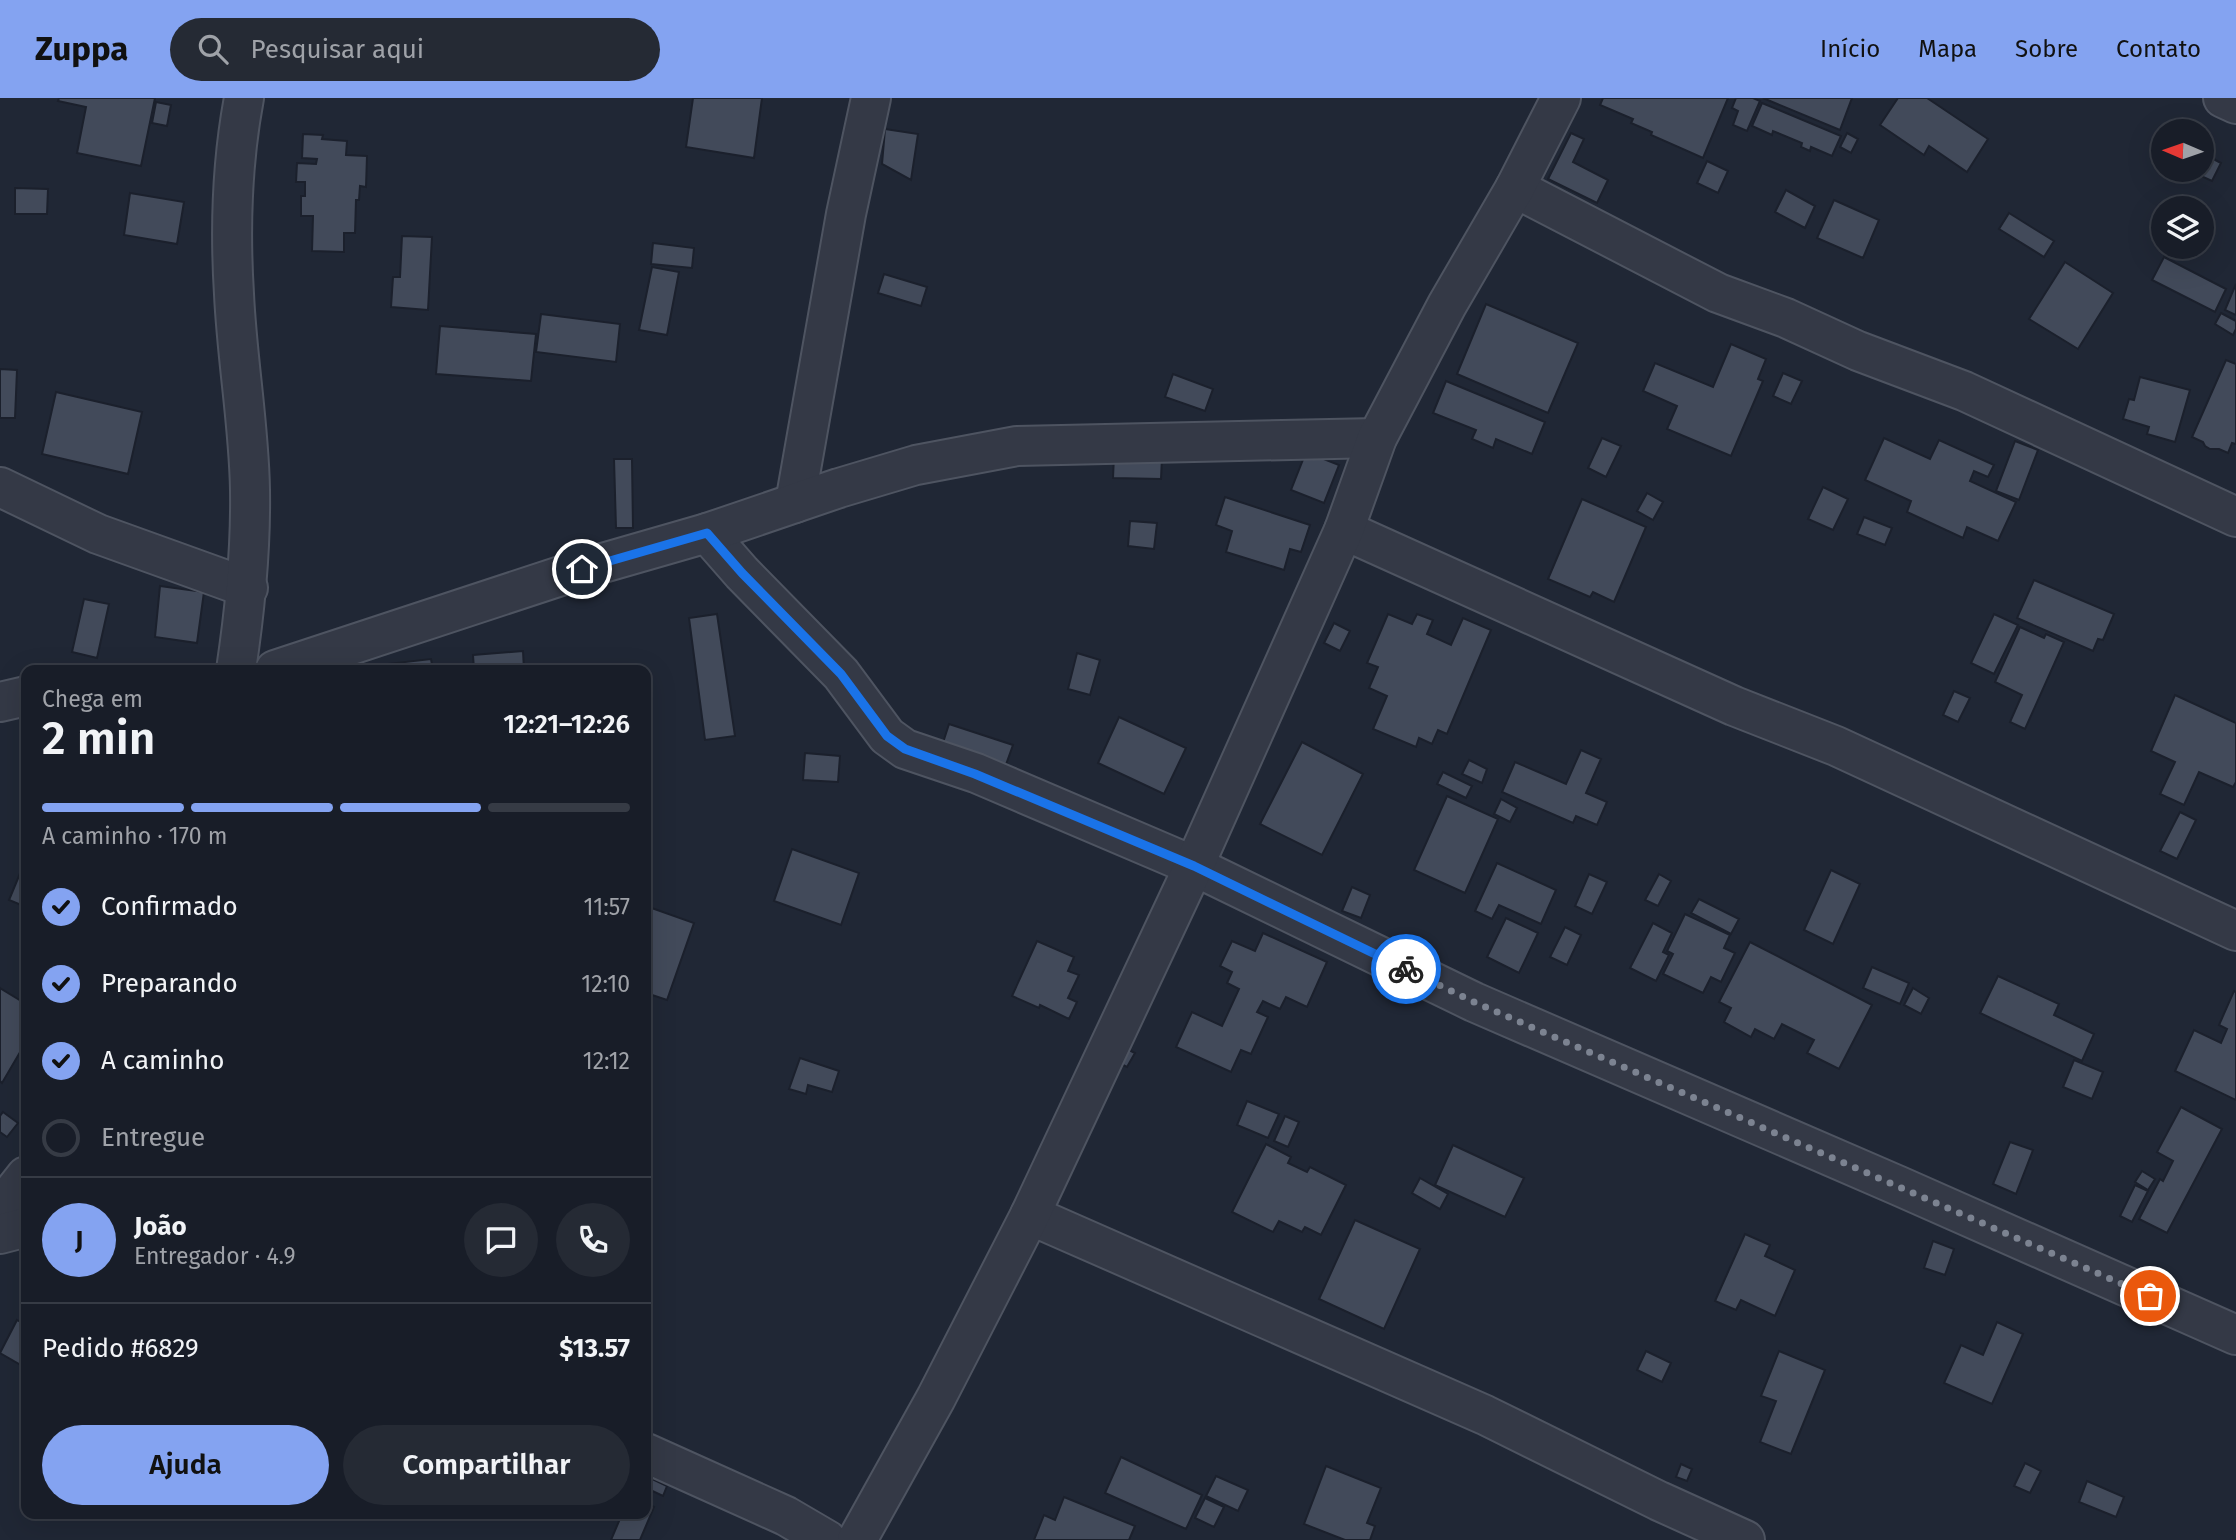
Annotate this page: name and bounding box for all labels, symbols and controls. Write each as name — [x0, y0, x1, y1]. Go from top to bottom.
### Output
search box — [170, 18, 660, 81]
text: Zuppa — [35, 29, 128, 69]
icon: search — [194, 30, 232, 68]
text: Pesquisar aqui — [250, 34, 424, 65]
text: Início — [1820, 35, 1880, 63]
text: Mapa — [1918, 35, 1977, 63]
text: Sobre — [2015, 35, 2078, 63]
text: Contato — [2116, 35, 2201, 63]
north arrow — [2151, 119, 2214, 182]
map controls — [2151, 119, 2214, 259]
button: layers — [2151, 196, 2214, 259]
pin — [552, 539, 612, 599]
icon: home — [563, 550, 601, 588]
text: Chega em — [42, 685, 143, 713]
text: 12:21–12:26 — [503, 709, 630, 740]
text: 2 min — [42, 711, 155, 766]
text: A caminho · 170 m — [42, 822, 227, 850]
icon: check — [42, 888, 80, 926]
text: Confirmado — [101, 891, 238, 922]
text: 11:57 — [584, 893, 630, 921]
courier — [1371, 934, 1441, 1004]
icon: bike — [1387, 950, 1425, 988]
icon: check — [42, 965, 80, 1003]
text: Preparando — [101, 968, 238, 999]
text: 12:10 — [581, 970, 630, 998]
icon: check — [42, 1042, 80, 1080]
text: A caminho — [101, 1045, 224, 1076]
text: 12:12 — [583, 1047, 630, 1075]
text: Entregue — [101, 1122, 205, 1153]
button: chat — [464, 1203, 538, 1277]
button: phone — [556, 1203, 630, 1277]
text: João — [134, 1211, 187, 1242]
text: J — [75, 1225, 83, 1256]
text: Entregador · 4.9 — [134, 1242, 296, 1270]
pin — [2120, 1266, 2180, 1326]
icon: bag — [2131, 1277, 2169, 1315]
text: Pedido #6829 — [42, 1333, 199, 1364]
text: $13.57 — [559, 1333, 630, 1364]
button: Ajuda — [42, 1425, 329, 1505]
button: Compartilhar — [343, 1425, 630, 1505]

